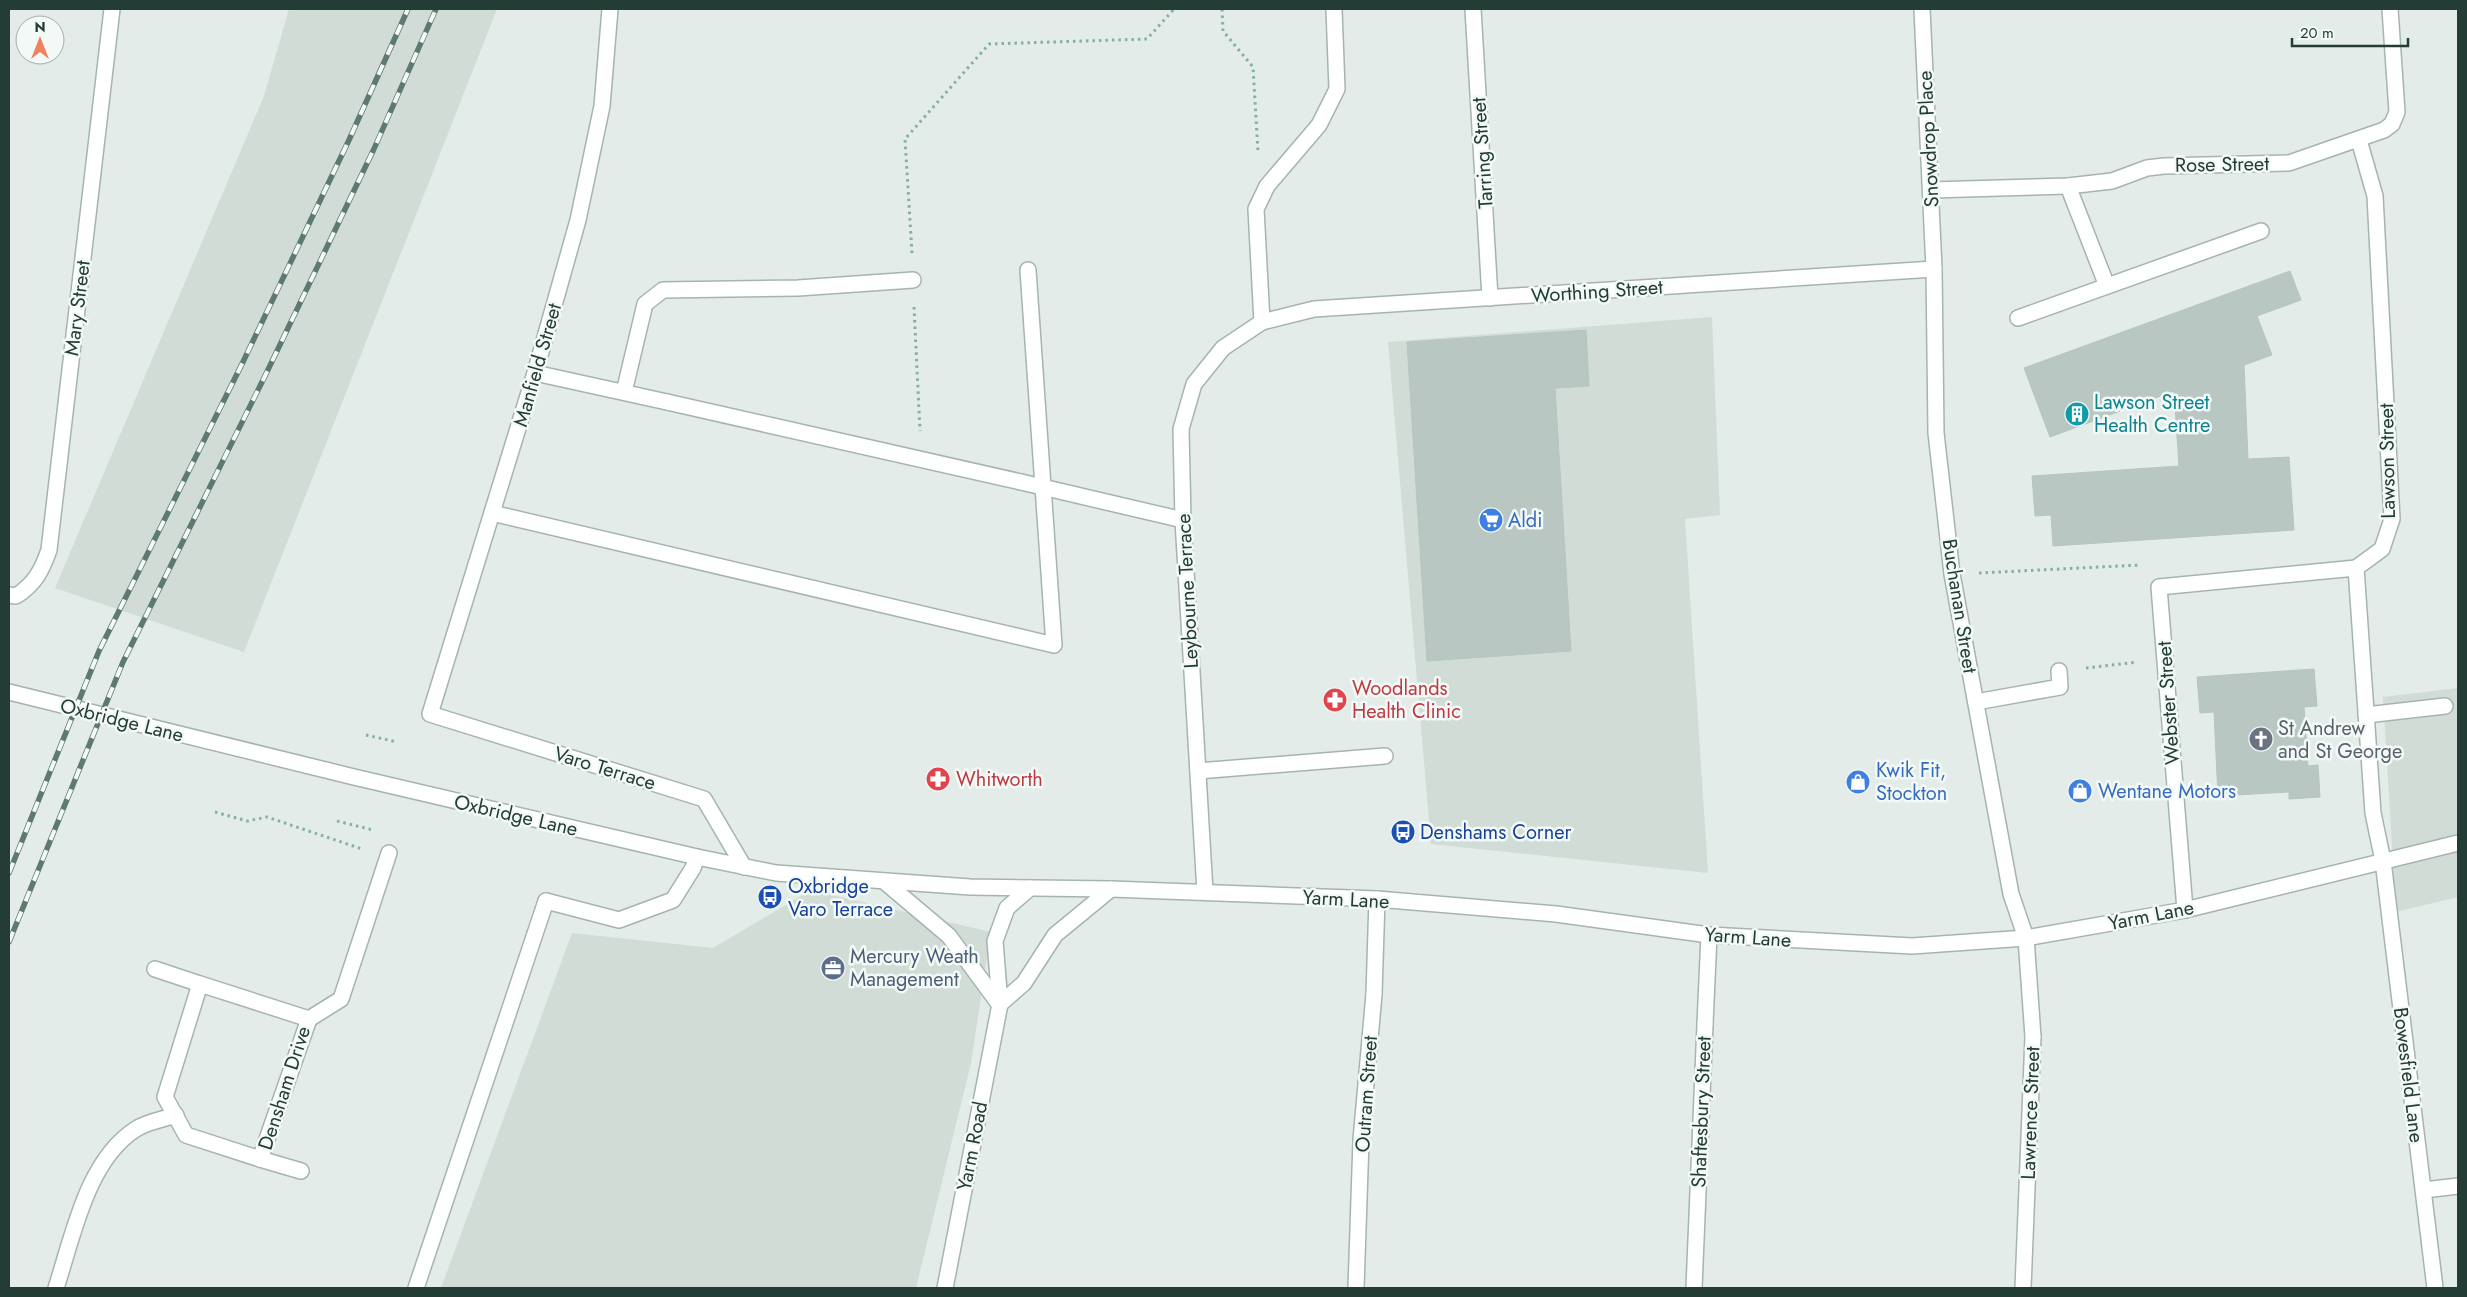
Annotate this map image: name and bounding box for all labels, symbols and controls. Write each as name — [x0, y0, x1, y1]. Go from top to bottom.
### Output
north arrow — [15, 15, 65, 65]
scale bar — [2292, 15, 2408, 47]
text: N — [34, 17, 46, 37]
text: 20 m — [2300, 22, 2334, 44]
street label: Snowdrop Place — [1910, 70, 1947, 208]
street label: Tarring Street — [1464, 96, 1501, 210]
street label: Rose Street — [2175, 149, 2270, 180]
street label: Mary Street — [57, 259, 98, 357]
street label: Worthing Street — [1530, 272, 1664, 311]
street label: Manfield Street — [506, 300, 569, 430]
place label: Lawson Street Health Centre — [2094, 388, 2210, 440]
building icon: Lawson Street Health Centre — [2064, 401, 2090, 427]
street label: Lawson Street — [2372, 403, 2403, 519]
place label: Aldi — [1508, 506, 1542, 535]
supermarket icon: Aldi — [1478, 507, 1504, 533]
street label: Leybourne Terrace — [1169, 513, 1206, 669]
street label: Buchanan Street — [1935, 537, 1984, 676]
street label: Webster Street — [2150, 640, 2187, 766]
place label: Woodlands Health Clinic — [1352, 674, 1461, 726]
pharmacy icon: Woodlands Health Clinic — [1322, 687, 1348, 713]
street label: Oxbridge Lane — [57, 691, 187, 750]
place label: St Andrew and St George — [2278, 714, 2402, 766]
church icon: St Andrew and St George — [2248, 726, 2274, 752]
street label: Varo Terrace — [550, 739, 659, 798]
place label: Kwik Fit, Stockton — [1876, 756, 1947, 808]
place label: Whitworth — [956, 765, 1043, 794]
pharmacy icon: Whitworth — [925, 766, 951, 792]
shop icon: Kwik Fit, Stockton — [1845, 769, 1871, 795]
place label: Wentane Motors — [2098, 777, 2236, 806]
shop icon: Wentane Motors — [2067, 778, 2093, 804]
street label: Oxbridge Lane — [451, 787, 581, 844]
place label: Denshams Corner — [1420, 818, 1572, 847]
bus stop icon: Denshams Corner — [1390, 819, 1416, 845]
place label: Oxbridge Varo Terrace — [788, 872, 893, 924]
street label: Yarm Lane — [1302, 883, 1390, 916]
bus stop icon: Oxbridge Varo Terrace — [757, 884, 783, 910]
street label: Yarm Lane — [2106, 893, 2196, 938]
street label: Yarm Lane — [1704, 920, 1792, 955]
place label: Mercury Weath Management — [850, 942, 979, 994]
office icon: Mercury Weath Management — [820, 955, 846, 981]
street label: Bowesfield Lane — [2386, 1006, 2431, 1144]
street label: Densham Drive — [251, 1023, 318, 1154]
street label: Outram Street — [1348, 1035, 1385, 1153]
street label: Shaftesbury Street — [1684, 1035, 1719, 1188]
street label: Lawrence Street — [2014, 1046, 2047, 1180]
street label: Yarm Road — [950, 1099, 995, 1193]

